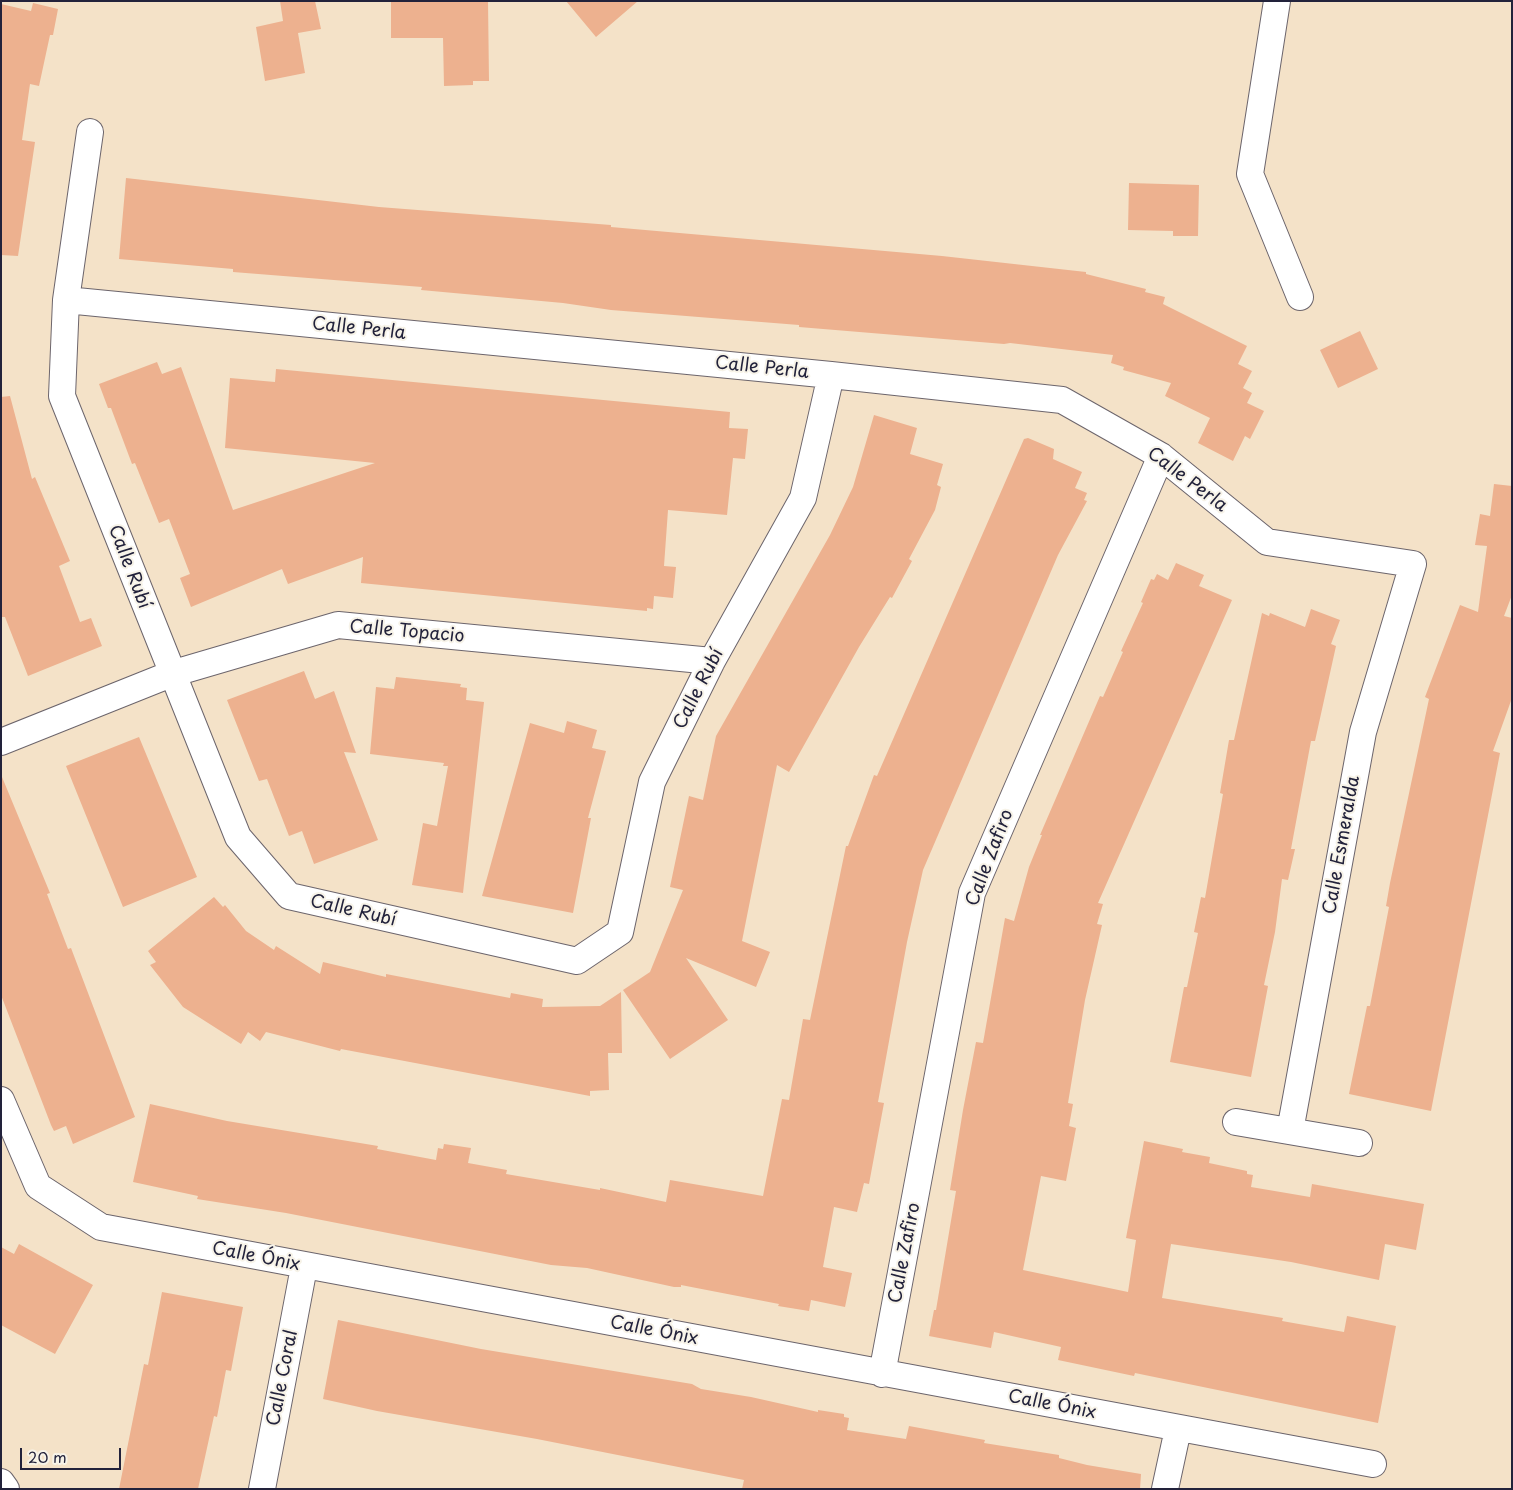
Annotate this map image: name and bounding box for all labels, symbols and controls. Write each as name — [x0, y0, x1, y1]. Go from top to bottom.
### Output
street label: Calle Perla — [311, 313, 407, 345]
street label: Calle Perla — [714, 352, 810, 384]
street label: Calle Perla — [1143, 443, 1231, 517]
street label: Calle Rubí — [103, 522, 155, 612]
street label: Calle Topacio — [349, 616, 465, 648]
street label: Calle Rubí — [669, 645, 729, 733]
street label: Calle Esmeralda — [1319, 774, 1365, 916]
street label: Calle Zafiro — [962, 807, 1018, 909]
street label: Calle Rubí — [308, 891, 398, 931]
street label: Calle Zafiro — [885, 1201, 925, 1305]
street label: Calle Ónix — [210, 1238, 302, 1276]
street label: Calle Ónix — [608, 1312, 700, 1350]
street label: Calle Coral — [263, 1328, 303, 1428]
street label: Calle Ónix — [1006, 1386, 1098, 1424]
scale bar — [22, 1438, 124, 1470]
text: 20 m — [28, 1445, 67, 1468]

